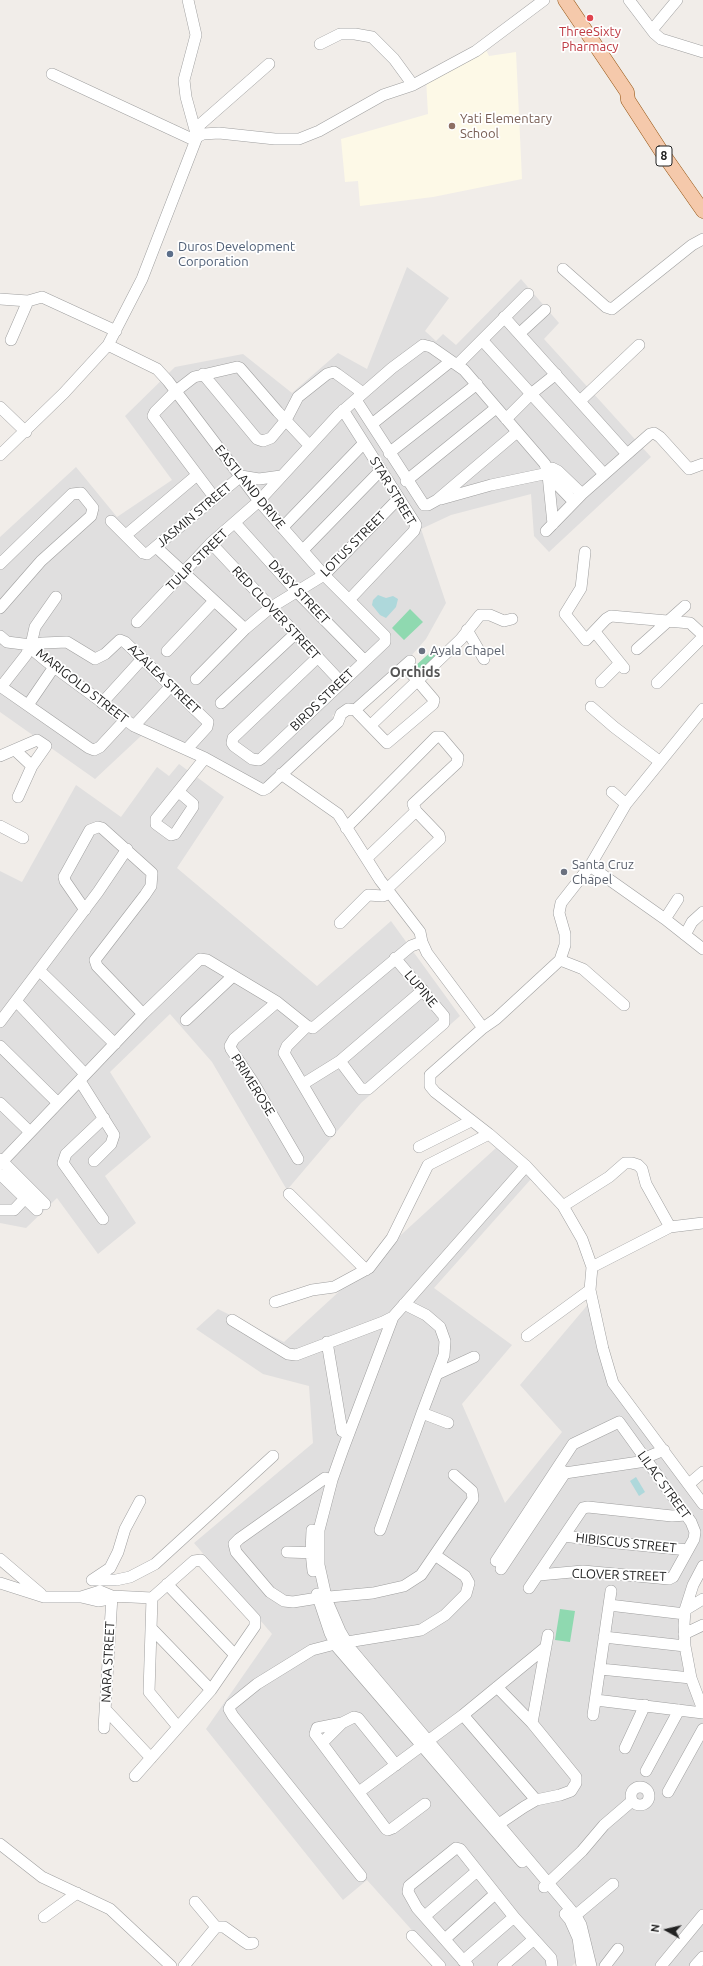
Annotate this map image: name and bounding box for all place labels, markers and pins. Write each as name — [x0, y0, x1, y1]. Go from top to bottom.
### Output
marker: ThreeSixty Pharmacy — [585, 13, 595, 23]
place label: ThreeSixty Pharmacy — [559, 24, 621, 55]
place label: Yati Elementary School — [460, 111, 552, 142]
marker: Yati Elementary School — [447, 121, 457, 131]
place label: Duros Development Corporation — [178, 239, 295, 270]
marker: Duros Development Corporation — [165, 249, 175, 259]
place label: Ayala Chapel — [430, 643, 505, 659]
marker: Ayala Chapel — [417, 646, 427, 656]
place label: Santa Cruz Chapel — [572, 857, 634, 888]
marker: Santa Cruz Chapel — [559, 867, 569, 877]

